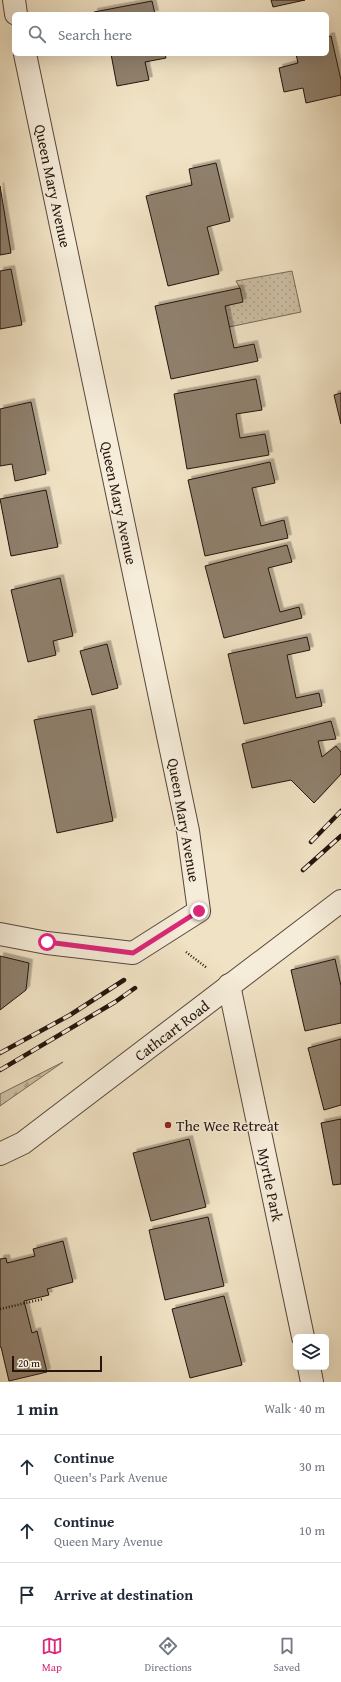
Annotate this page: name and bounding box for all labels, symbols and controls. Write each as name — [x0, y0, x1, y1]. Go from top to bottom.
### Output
search box — [12, 12, 329, 56]
icon: search — [26, 23, 48, 45]
text: Search here — [58, 24, 132, 45]
street label: Queen Mary Avenue — [30, 122, 76, 250]
street label: Queen Mary Avenue — [96, 439, 142, 567]
street label: Queen Mary Avenue — [163, 756, 205, 884]
route end — [190, 902, 208, 920]
route start — [38, 933, 56, 951]
street label: Cathcart Road — [130, 995, 213, 1065]
place label: The Wee Retreat — [176, 1115, 280, 1136]
marker: The Wee Retreat — [163, 1120, 173, 1130]
street label: Myrtle Park — [253, 1146, 289, 1224]
map controls — [293, 1334, 329, 1370]
button: layers — [293, 1334, 329, 1370]
scale bar — [12, 1354, 102, 1373]
text: 20 m — [18, 1355, 40, 1371]
text: 1 min — [16, 1396, 58, 1421]
text: Walk · 40 m — [264, 1399, 325, 1418]
text: Continue — [54, 1447, 115, 1468]
icon: ahead — [16, 1456, 38, 1478]
text: 30 m — [299, 1457, 325, 1476]
text: Queen's Park Avenue — [54, 1468, 168, 1487]
text: Continue — [54, 1511, 115, 1532]
icon: ahead — [16, 1520, 38, 1542]
text: 10 m — [299, 1521, 325, 1540]
text: Queen Mary Avenue — [54, 1532, 163, 1551]
icon: arrive — [16, 1584, 38, 1606]
text: Arrive at destination — [54, 1584, 193, 1605]
tab: Map — [41, 1635, 63, 1675]
tab: Directions — [145, 1635, 192, 1675]
tab: Saved — [273, 1635, 300, 1675]

